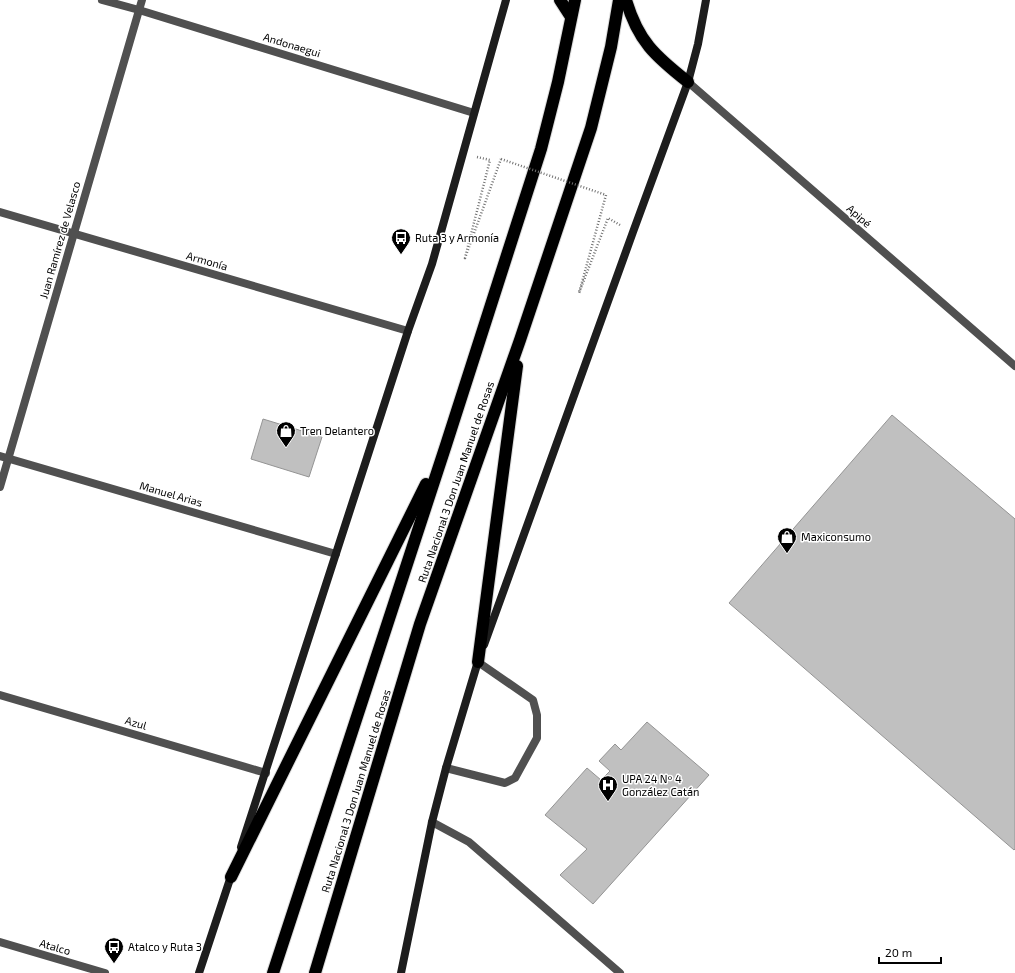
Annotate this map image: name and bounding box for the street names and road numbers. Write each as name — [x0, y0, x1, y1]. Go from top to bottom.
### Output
street label: Andonaegui — [262, 30, 322, 59]
street label: Juan Ramírez de Velasco — [37, 180, 82, 300]
street label: Apipé — [844, 201, 874, 230]
street label: Armonía — [185, 248, 229, 273]
street label: Ruta Nacional 3 Don Juan Manuel de Rosas — [415, 379, 496, 584]
street label: Manuel Arias — [138, 478, 205, 509]
street label: Ruta Nacional 3 Don Juan Manuel de Rosas — [318, 687, 393, 894]
street label: Azul — [124, 713, 149, 732]
street label: Atalco — [38, 936, 72, 957]

